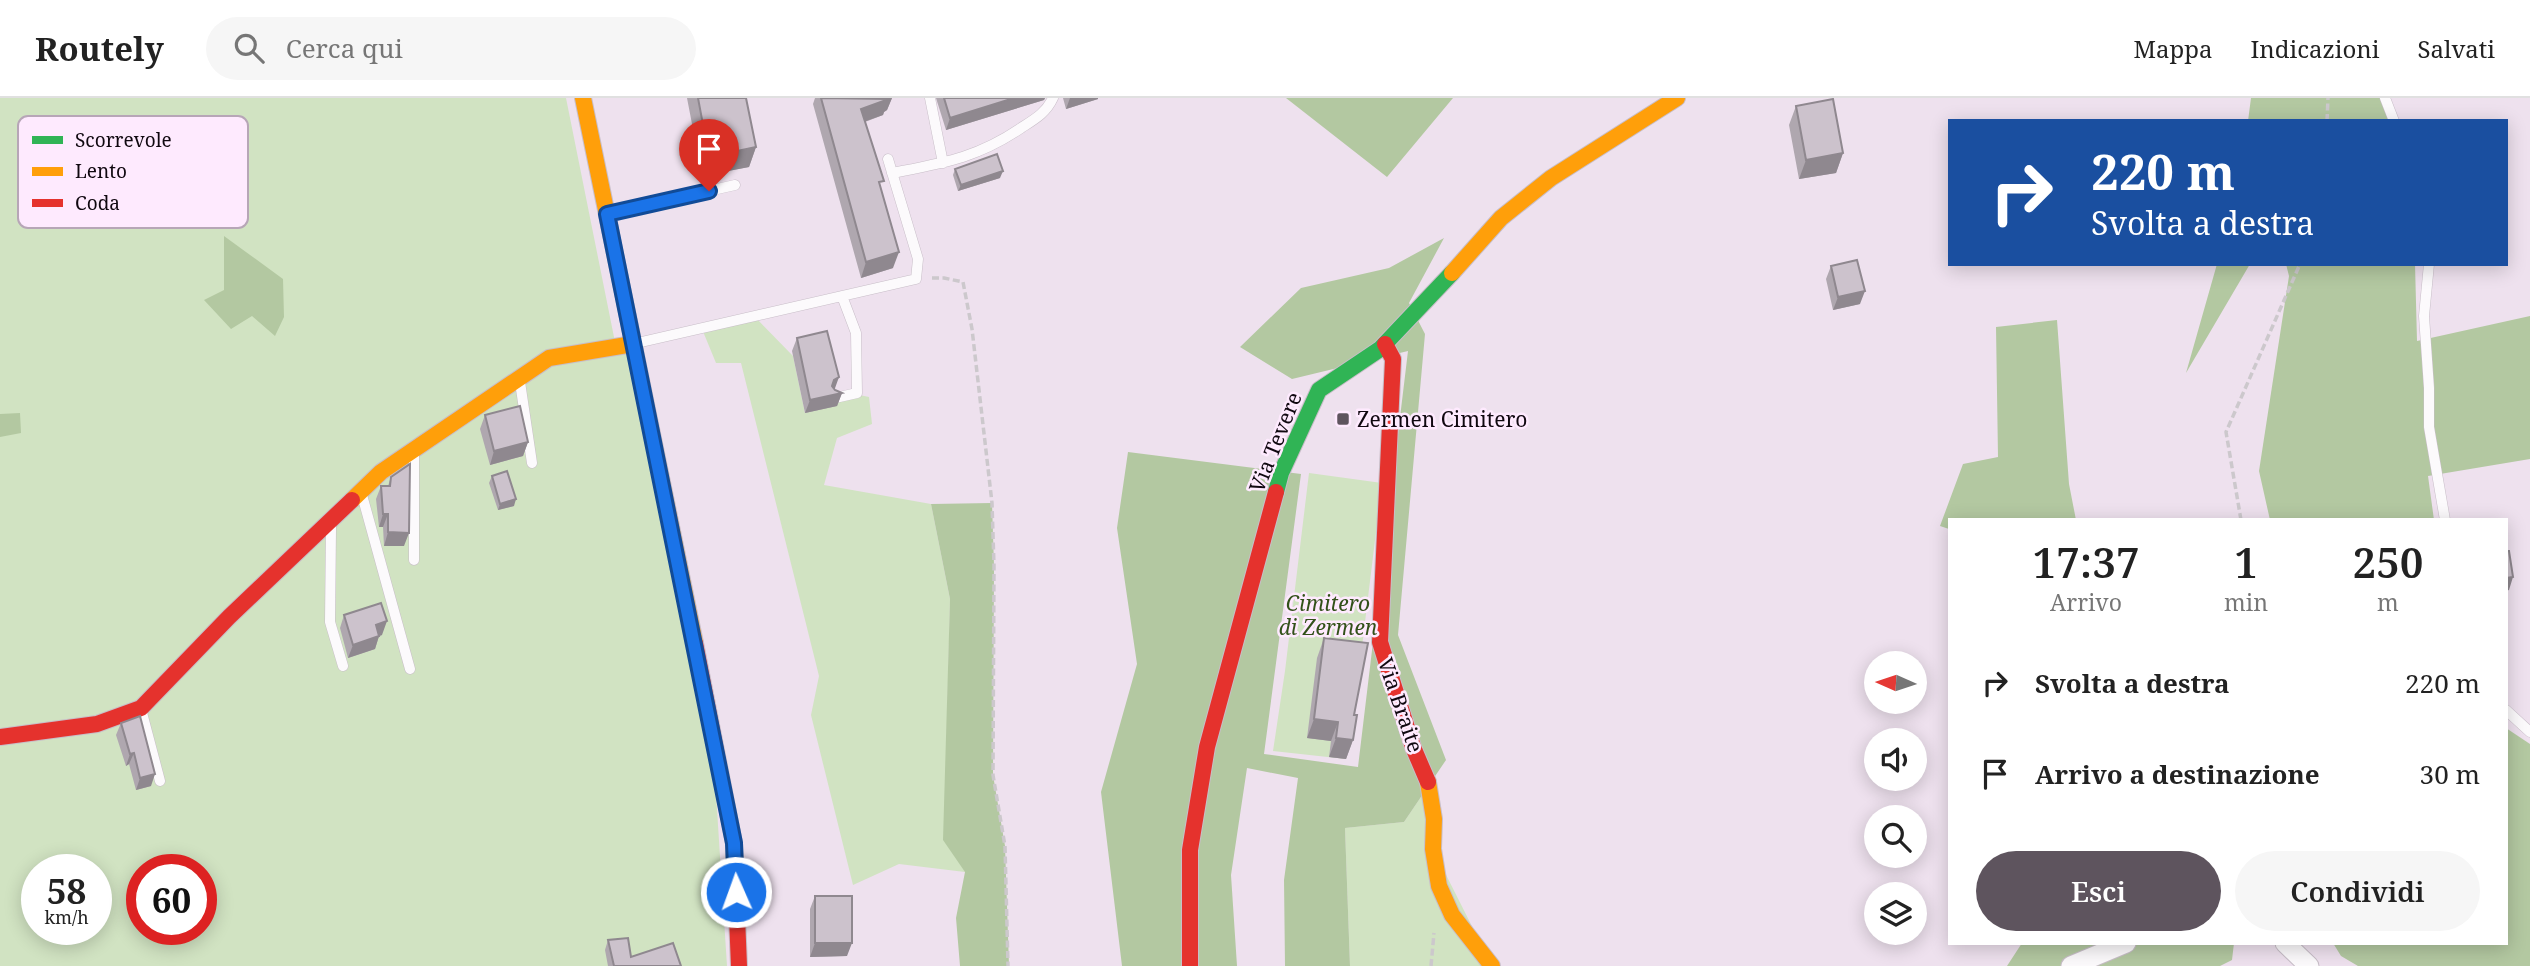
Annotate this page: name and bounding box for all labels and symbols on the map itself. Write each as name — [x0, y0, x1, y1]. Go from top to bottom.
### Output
legend — [18, 116, 248, 228]
pin — [679, 119, 739, 191]
text: Scorrevole — [75, 127, 172, 153]
text: Lento — [75, 158, 127, 184]
text: Coda — [75, 190, 120, 216]
street label: Via Tevere — [1242, 388, 1308, 496]
place label: Zermen Cimitero — [1357, 405, 1527, 433]
marker: Zermen Cimitero — [1335, 411, 1351, 427]
park label: Cimitero di Zermen — [1279, 589, 1378, 641]
north arrow — [1864, 651, 1927, 714]
street label: Via Braite — [1372, 654, 1430, 756]
speed limit sign: 60 — [126, 854, 217, 945]
position arrow — [699, 855, 773, 929]

